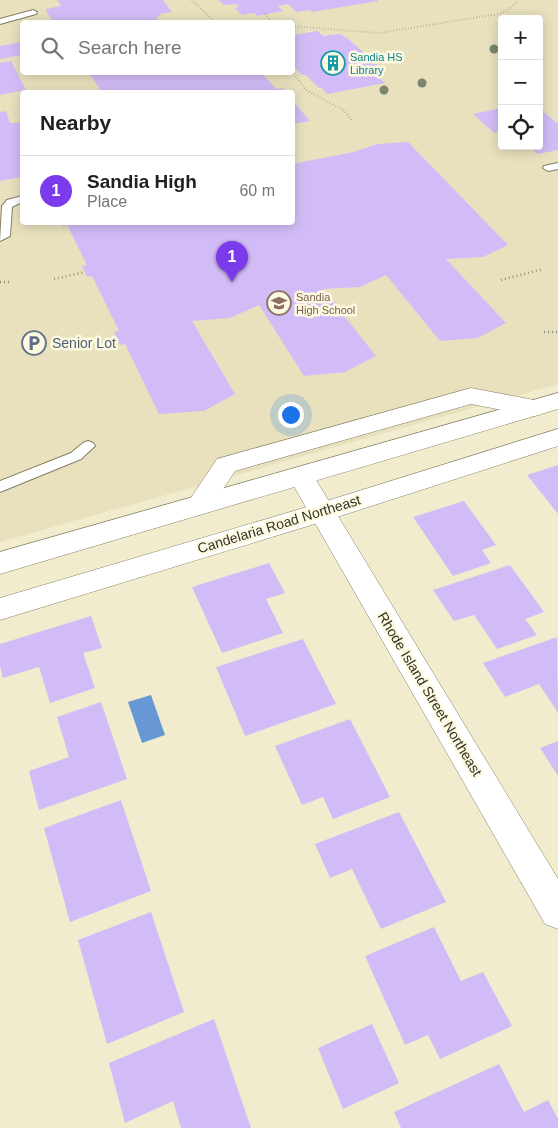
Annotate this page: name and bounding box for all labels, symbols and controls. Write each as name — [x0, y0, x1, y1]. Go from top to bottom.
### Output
map controls — [498, 15, 543, 150]
button: + — [498, 15, 543, 60]
search box — [20, 20, 295, 75]
icon: search — [38, 34, 66, 62]
text: Search here — [78, 37, 182, 58]
building icon: Sandia HS Library — [320, 50, 346, 76]
place label: Sandia HS Library — [350, 51, 403, 76]
button: − — [498, 60, 543, 105]
button: locate — [498, 105, 543, 150]
text: Nearby — [40, 111, 111, 134]
text: Sandia High — [87, 171, 197, 192]
text: 1 — [52, 182, 60, 199]
text: 60 m — [239, 182, 275, 199]
text: Place — [87, 193, 127, 210]
pin: 1 — [216, 241, 248, 282]
school or university icon: Sandia High School — [266, 290, 292, 316]
place label: Sandia High School — [296, 291, 355, 316]
parking icon: Senior Lot — [21, 330, 47, 356]
place label: Senior Lot — [52, 335, 116, 351]
your location — [278, 402, 304, 428]
street label: Candelaria Road Northeast — [196, 492, 363, 556]
street label: Rhode Island Street Northeast — [375, 609, 485, 779]

